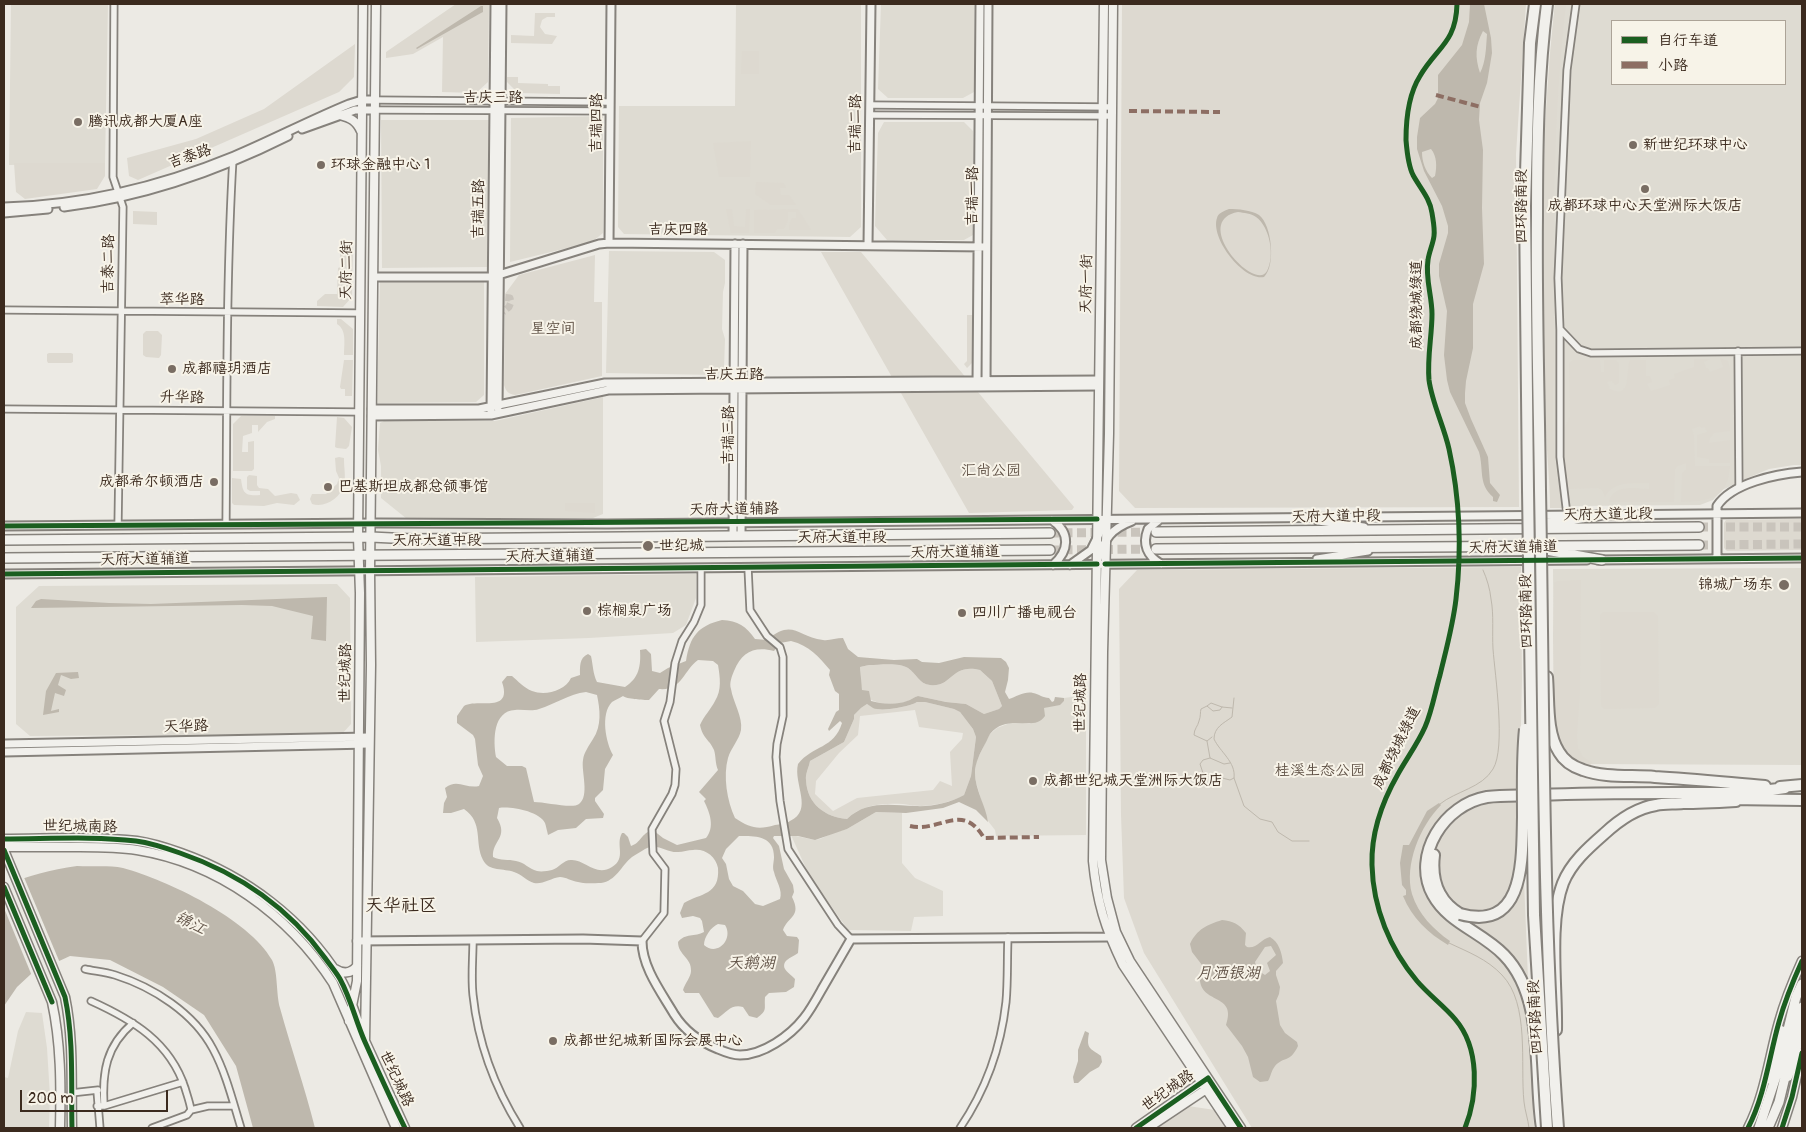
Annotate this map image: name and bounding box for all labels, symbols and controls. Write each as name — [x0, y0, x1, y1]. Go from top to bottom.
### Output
legend — [1611, 20, 1786, 85]
text: 自行车道 — [1658, 31, 1718, 50]
text: 小路 — [1658, 56, 1688, 75]
street label: 吉庆三路 — [463, 89, 523, 107]
street label: 吉瑞四路 — [587, 93, 607, 153]
street label: 吉瑞二路 — [846, 94, 866, 154]
place label: 腾讯成都大厦A座 — [88, 113, 203, 131]
marker: 腾讯成都大厦A座 — [72, 116, 84, 128]
place label: 新世纪环球中心 — [1643, 136, 1748, 154]
marker: 新世纪环球中心 — [1627, 139, 1639, 151]
street label: 吉泰路 — [166, 141, 214, 173]
place label: 环球金融中心 1 — [331, 156, 430, 174]
marker: 环球金融中心 1 — [315, 159, 327, 171]
street label: 吉瑞一路 — [963, 166, 983, 226]
street label: 四环路南段 — [1513, 169, 1531, 243]
street label: 吉瑞五路 — [469, 179, 489, 239]
marker: 成都环球中心天堂洲际大饭店 — [1639, 183, 1651, 195]
place label: 成都环球中心天堂洲际大饭店 — [1548, 197, 1742, 215]
street label: 吉庆四路 — [648, 221, 708, 239]
street label: 吉泰二路 — [99, 234, 119, 294]
street label: 天府二街 — [337, 240, 357, 300]
street label: 天府一街 — [1077, 254, 1097, 314]
street label: 成都绕城绿道 — [1408, 260, 1426, 350]
street label: 萃华路 — [160, 291, 204, 309]
park label: 星空间 — [531, 320, 575, 338]
place label: 成都禧玥酒店 — [182, 360, 272, 378]
marker: 成都禧玥酒店 — [166, 363, 178, 375]
street label: 吉庆五路 — [704, 366, 764, 384]
street label: 升华路 — [159, 389, 205, 407]
street label: 吉瑞三路 — [719, 405, 739, 465]
park label: 汇尚公园 — [961, 462, 1021, 480]
place label: 成都希尔顿酒店 — [99, 473, 204, 491]
marker: 成都希尔顿酒店 — [208, 476, 220, 488]
place label: 巴基斯坦成都总领事馆 — [338, 478, 488, 496]
marker: 巴基斯坦成都总领事馆 — [322, 481, 334, 493]
street label: 天府大道辅路 — [689, 500, 779, 520]
street label: 天府大道北段 — [1563, 505, 1653, 525]
street label: 天府大道中段 — [1291, 507, 1381, 527]
street label: 天府大道中段 — [797, 529, 887, 547]
street label: 天府大道中段 — [392, 532, 482, 550]
place label: 世纪城 — [659, 537, 704, 555]
street label: 天府大道辅道 — [1468, 538, 1558, 558]
marker: 世纪城 — [641, 539, 655, 553]
street label: 天府大道辅道 — [910, 543, 1000, 563]
street label: 天府大道辅道 — [505, 547, 595, 567]
street label: 天府大道辅道 — [100, 550, 190, 570]
street label: 四环路南段 — [1517, 573, 1537, 649]
place label: 锦城广场东 — [1698, 576, 1773, 594]
marker: 锦城广场东 — [1777, 578, 1791, 592]
place label: 棕榈泉广场 — [597, 602, 672, 620]
place label: 四川广播电视台 — [972, 604, 1077, 622]
marker: 棕榈泉广场 — [581, 605, 593, 617]
marker: 四川广播电视台 — [956, 607, 968, 619]
street label: 世纪城路 — [336, 643, 356, 703]
street label: 世纪城路 — [1071, 673, 1091, 733]
street label: 成都绕城绿道 — [1369, 704, 1425, 792]
street label: 天华路 — [163, 718, 209, 736]
park label: 桂溪生态公园 — [1275, 762, 1365, 780]
place label: 成都世纪城天堂洲际大饭店 — [1043, 772, 1223, 790]
marker: 成都世纪城天堂洲际大饭店 — [1027, 775, 1039, 787]
street label: 世纪城南路 — [42, 817, 118, 837]
district label: 天华社区 — [365, 895, 437, 917]
water label: 锦江 — [171, 908, 209, 940]
water label: 天鹅湖 — [727, 954, 775, 974]
water label: 月洒银湖 — [1196, 964, 1260, 984]
street label: 四环路南段 — [1525, 979, 1547, 1055]
place label: 成都世纪城新国际会展中心 — [563, 1032, 743, 1050]
marker: 成都世纪城新国际会展中心 — [547, 1035, 559, 1047]
street label: 世纪城路 — [375, 1048, 417, 1110]
street label: 世纪城路 — [1138, 1066, 1198, 1116]
scale bar — [22, 1080, 170, 1112]
text: 200 m — [28, 1089, 73, 1108]

